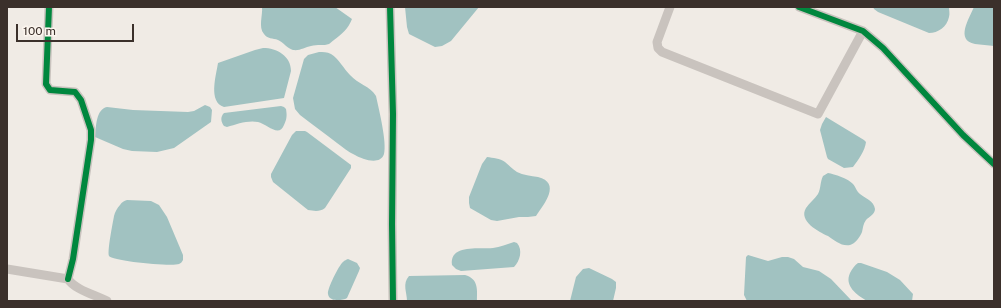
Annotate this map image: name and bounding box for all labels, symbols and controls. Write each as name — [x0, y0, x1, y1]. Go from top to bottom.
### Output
scale bar — [18, 16, 136, 42]
text: 100 m — [23, 24, 56, 38]

